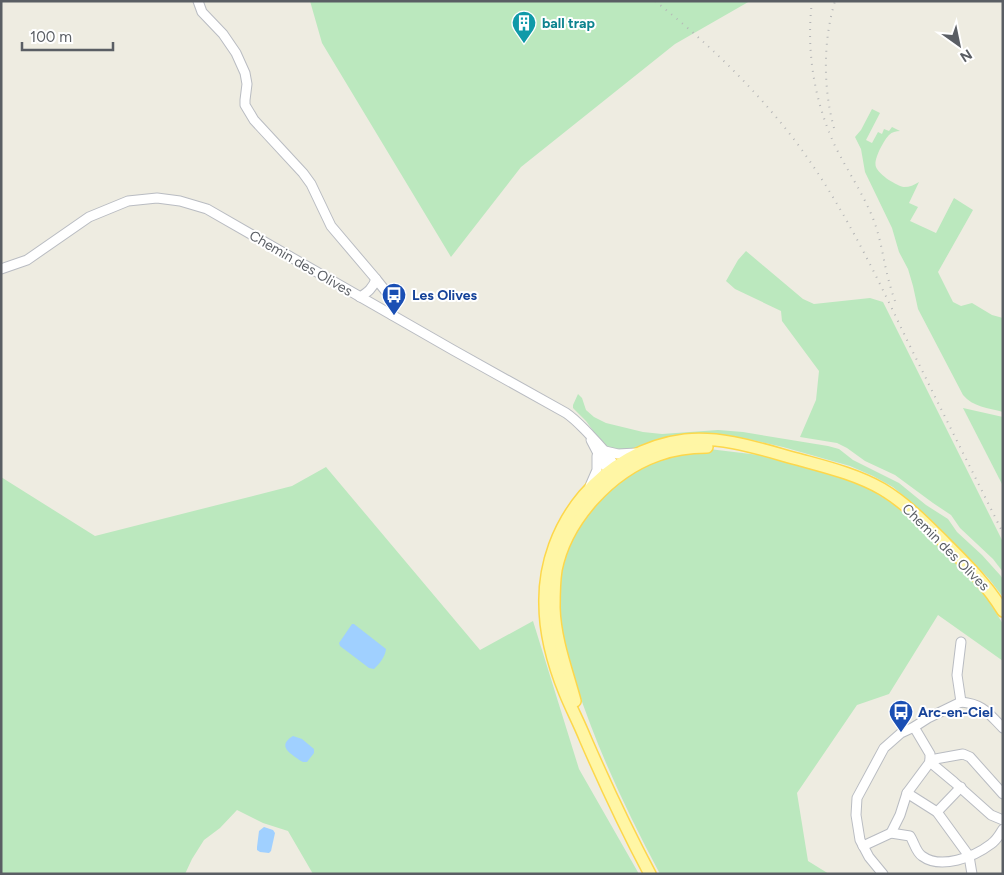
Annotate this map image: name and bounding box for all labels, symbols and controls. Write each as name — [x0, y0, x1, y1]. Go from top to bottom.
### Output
building icon: ball trap — [511, 10, 537, 44]
place label: ball trap — [542, 15, 595, 32]
scale bar — [22, 20, 114, 52]
north arrow — [934, 20, 984, 70]
text: 100 m — [30, 28, 72, 46]
text: N — [957, 45, 975, 66]
street label: Chemin des Olives — [246, 227, 355, 300]
bus stop icon: Les Olives — [381, 282, 407, 316]
place label: Les Olives — [412, 287, 478, 304]
street label: Chemin des Olives — [899, 500, 993, 594]
bus stop icon: Arc-en-Ciel — [888, 699, 914, 733]
place label: Arc-en-Ciel — [918, 704, 993, 721]

